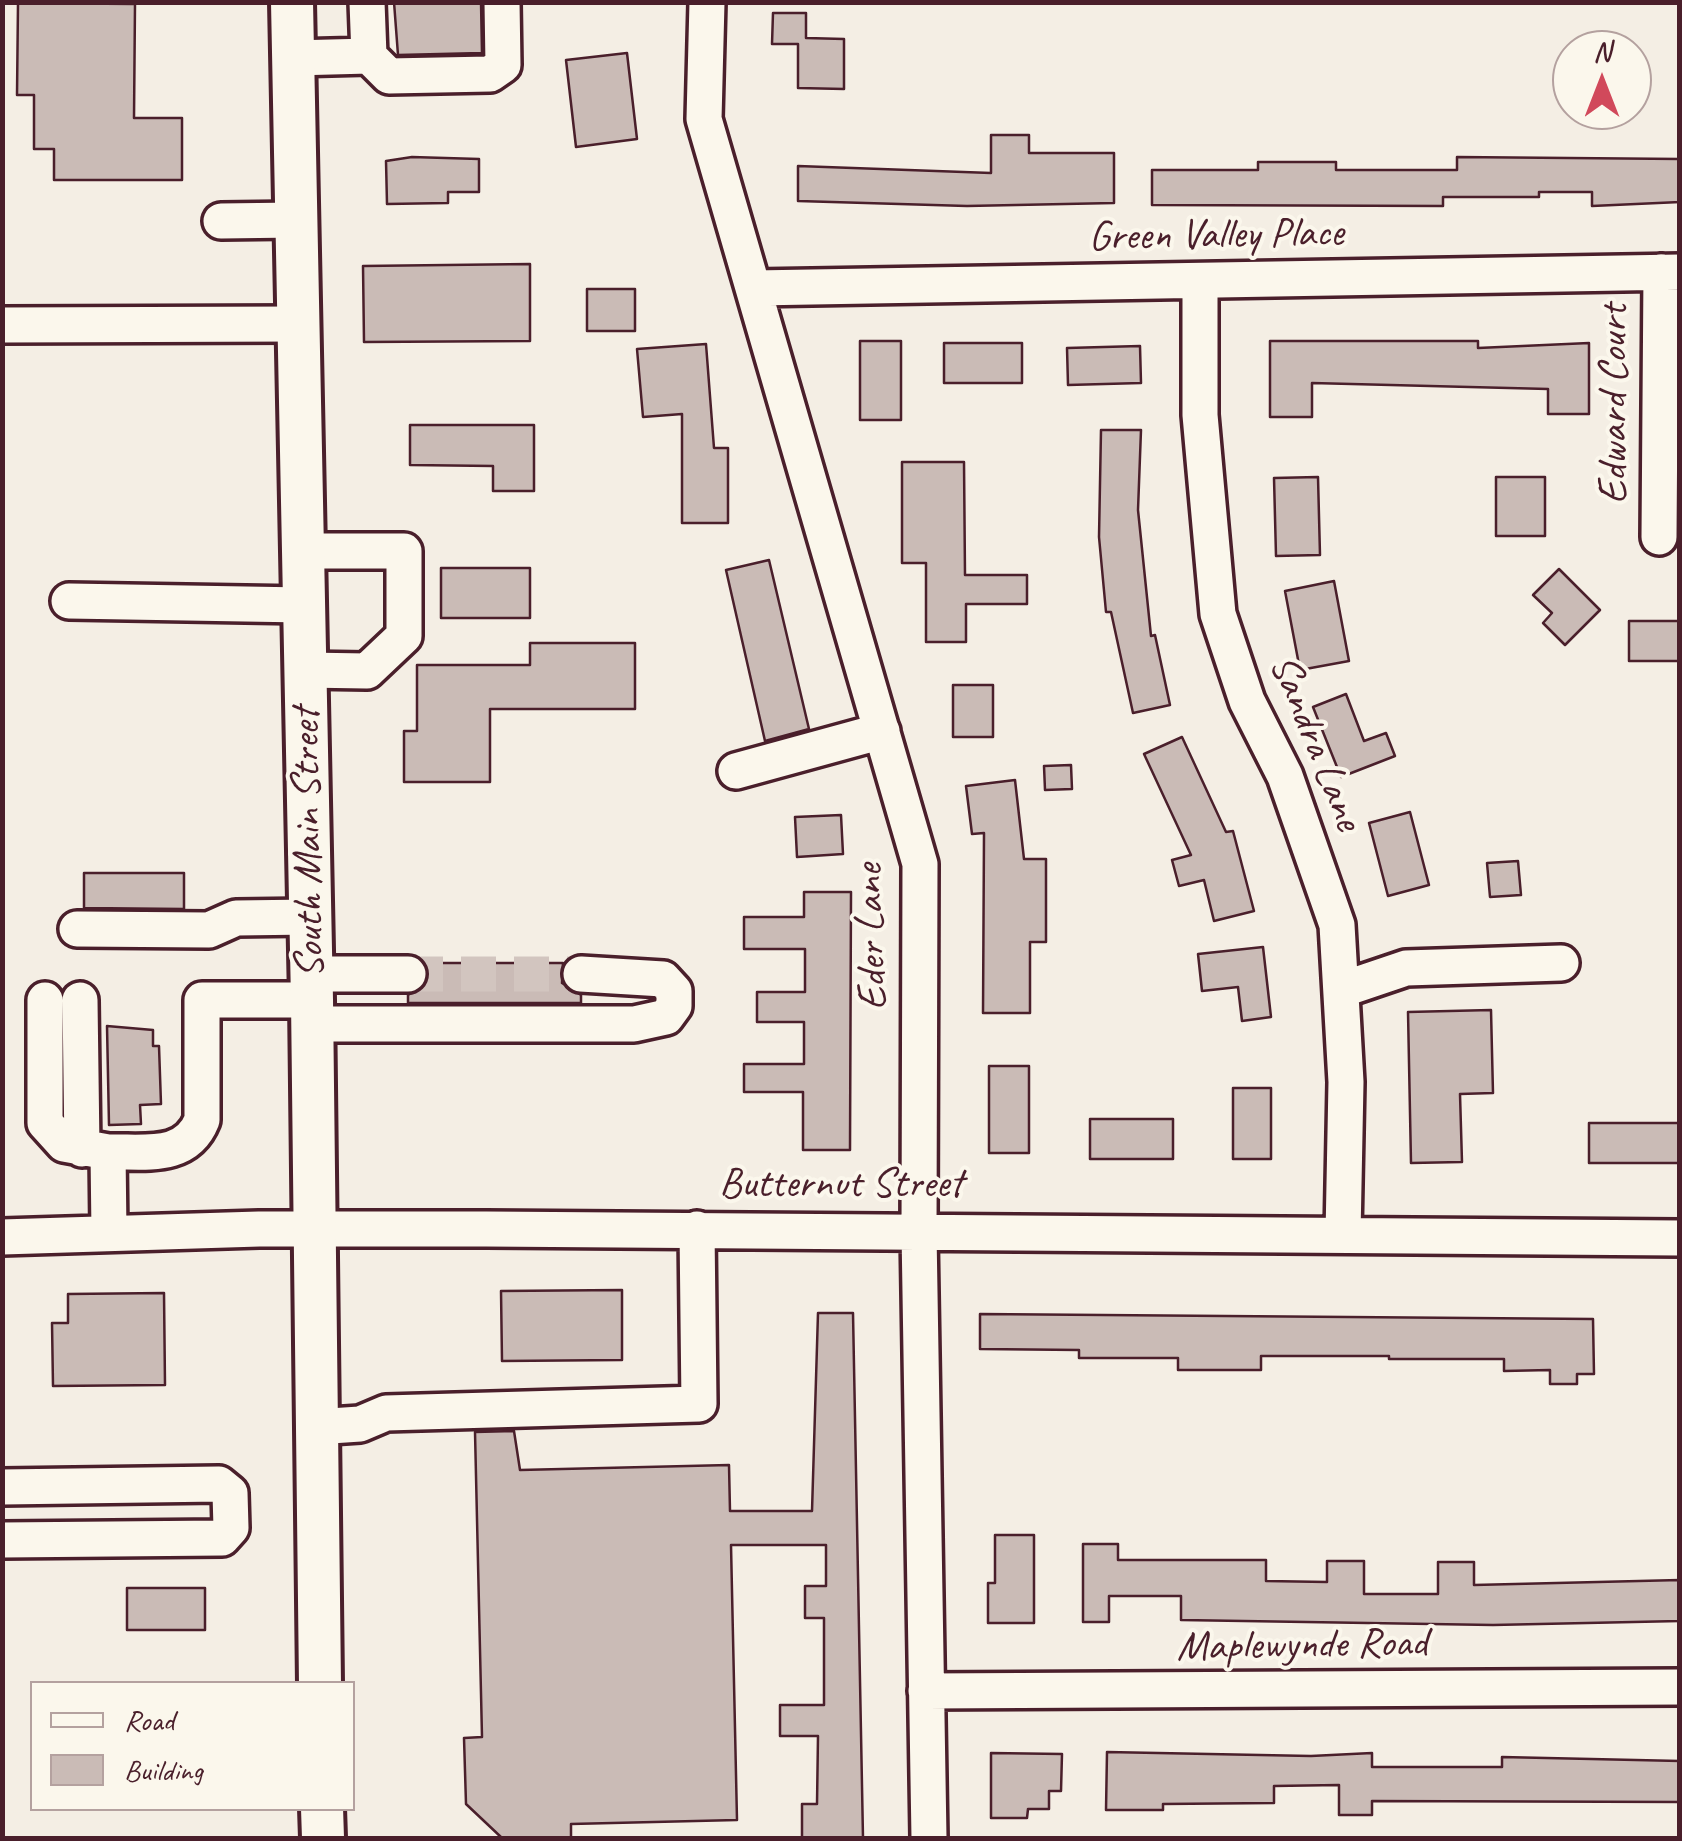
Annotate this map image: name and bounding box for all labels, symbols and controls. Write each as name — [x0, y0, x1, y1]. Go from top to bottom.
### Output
north arrow — [1552, 30, 1652, 130]
text: N — [1593, 34, 1611, 69]
street label: Green Valley Place — [1088, 209, 1344, 263]
street label: Edward Court — [1590, 304, 1640, 504]
street label: Sandra Lane — [1257, 648, 1373, 838]
street label: South Main Street — [281, 707, 337, 979]
street label: Eder Lane — [844, 863, 900, 1011]
street label: Butternut Street — [719, 1160, 963, 1210]
street label: Maplewynde Road — [1176, 1619, 1428, 1673]
legend — [30, 1681, 355, 1811]
text: Road — [124, 1701, 174, 1739]
text: Building — [124, 1751, 203, 1789]

